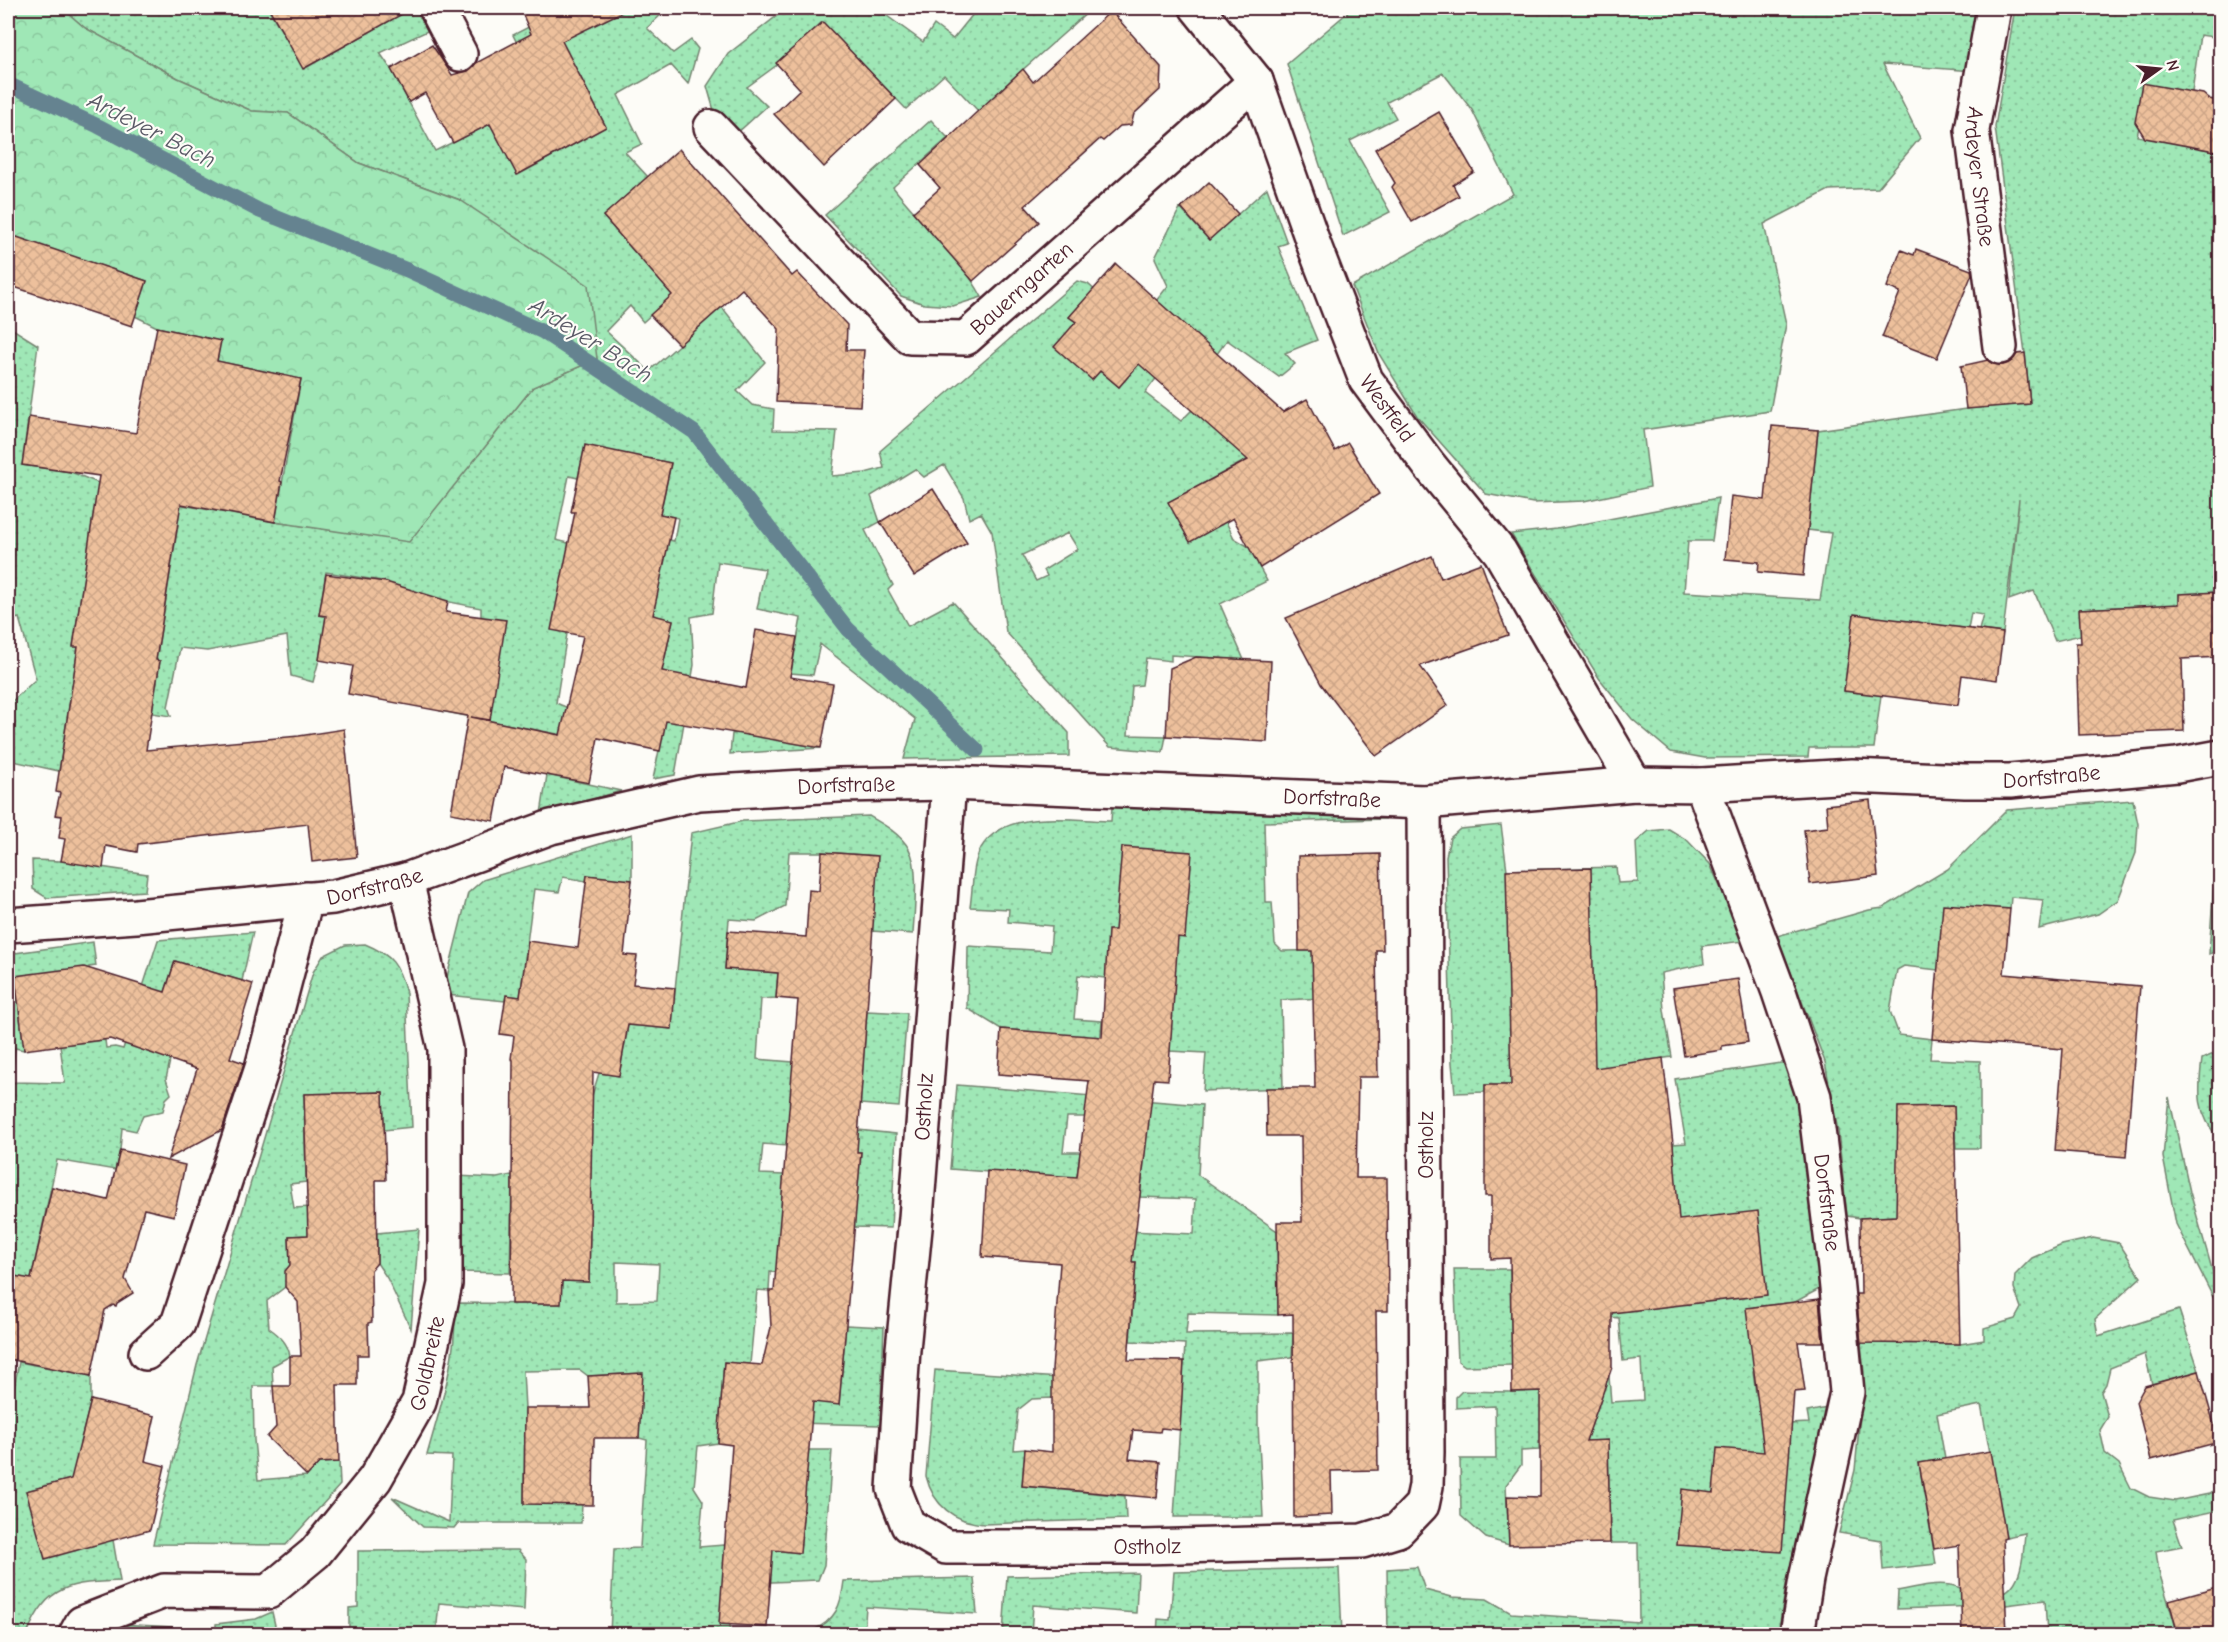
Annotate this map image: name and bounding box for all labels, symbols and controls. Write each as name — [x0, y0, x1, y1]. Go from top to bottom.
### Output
north arrow — [2129, 39, 2189, 99]
text: N — [2162, 58, 2183, 73]
water label: Ardeyer Bach — [83, 85, 221, 174]
street label: Ardeyer Straße — [1959, 105, 2000, 248]
street label: Bauerngarten — [965, 236, 1079, 341]
water label: Ardeyer Bach — [524, 291, 658, 389]
street label: Westfeld — [1354, 370, 1421, 447]
street label: Dorfstraße — [2003, 759, 2102, 794]
street label: Dorfstraße — [797, 771, 896, 800]
street label: Dorfstraße — [1282, 783, 1382, 813]
street label: Dorfstraße — [324, 862, 426, 911]
street label: Ostholz — [909, 1072, 939, 1141]
street label: Ostholz — [1413, 1111, 1439, 1179]
street label: Dorfstraße — [1808, 1152, 1846, 1253]
street label: Goldbreite — [403, 1313, 451, 1416]
street label: Ostholz — [1114, 1533, 1182, 1560]

